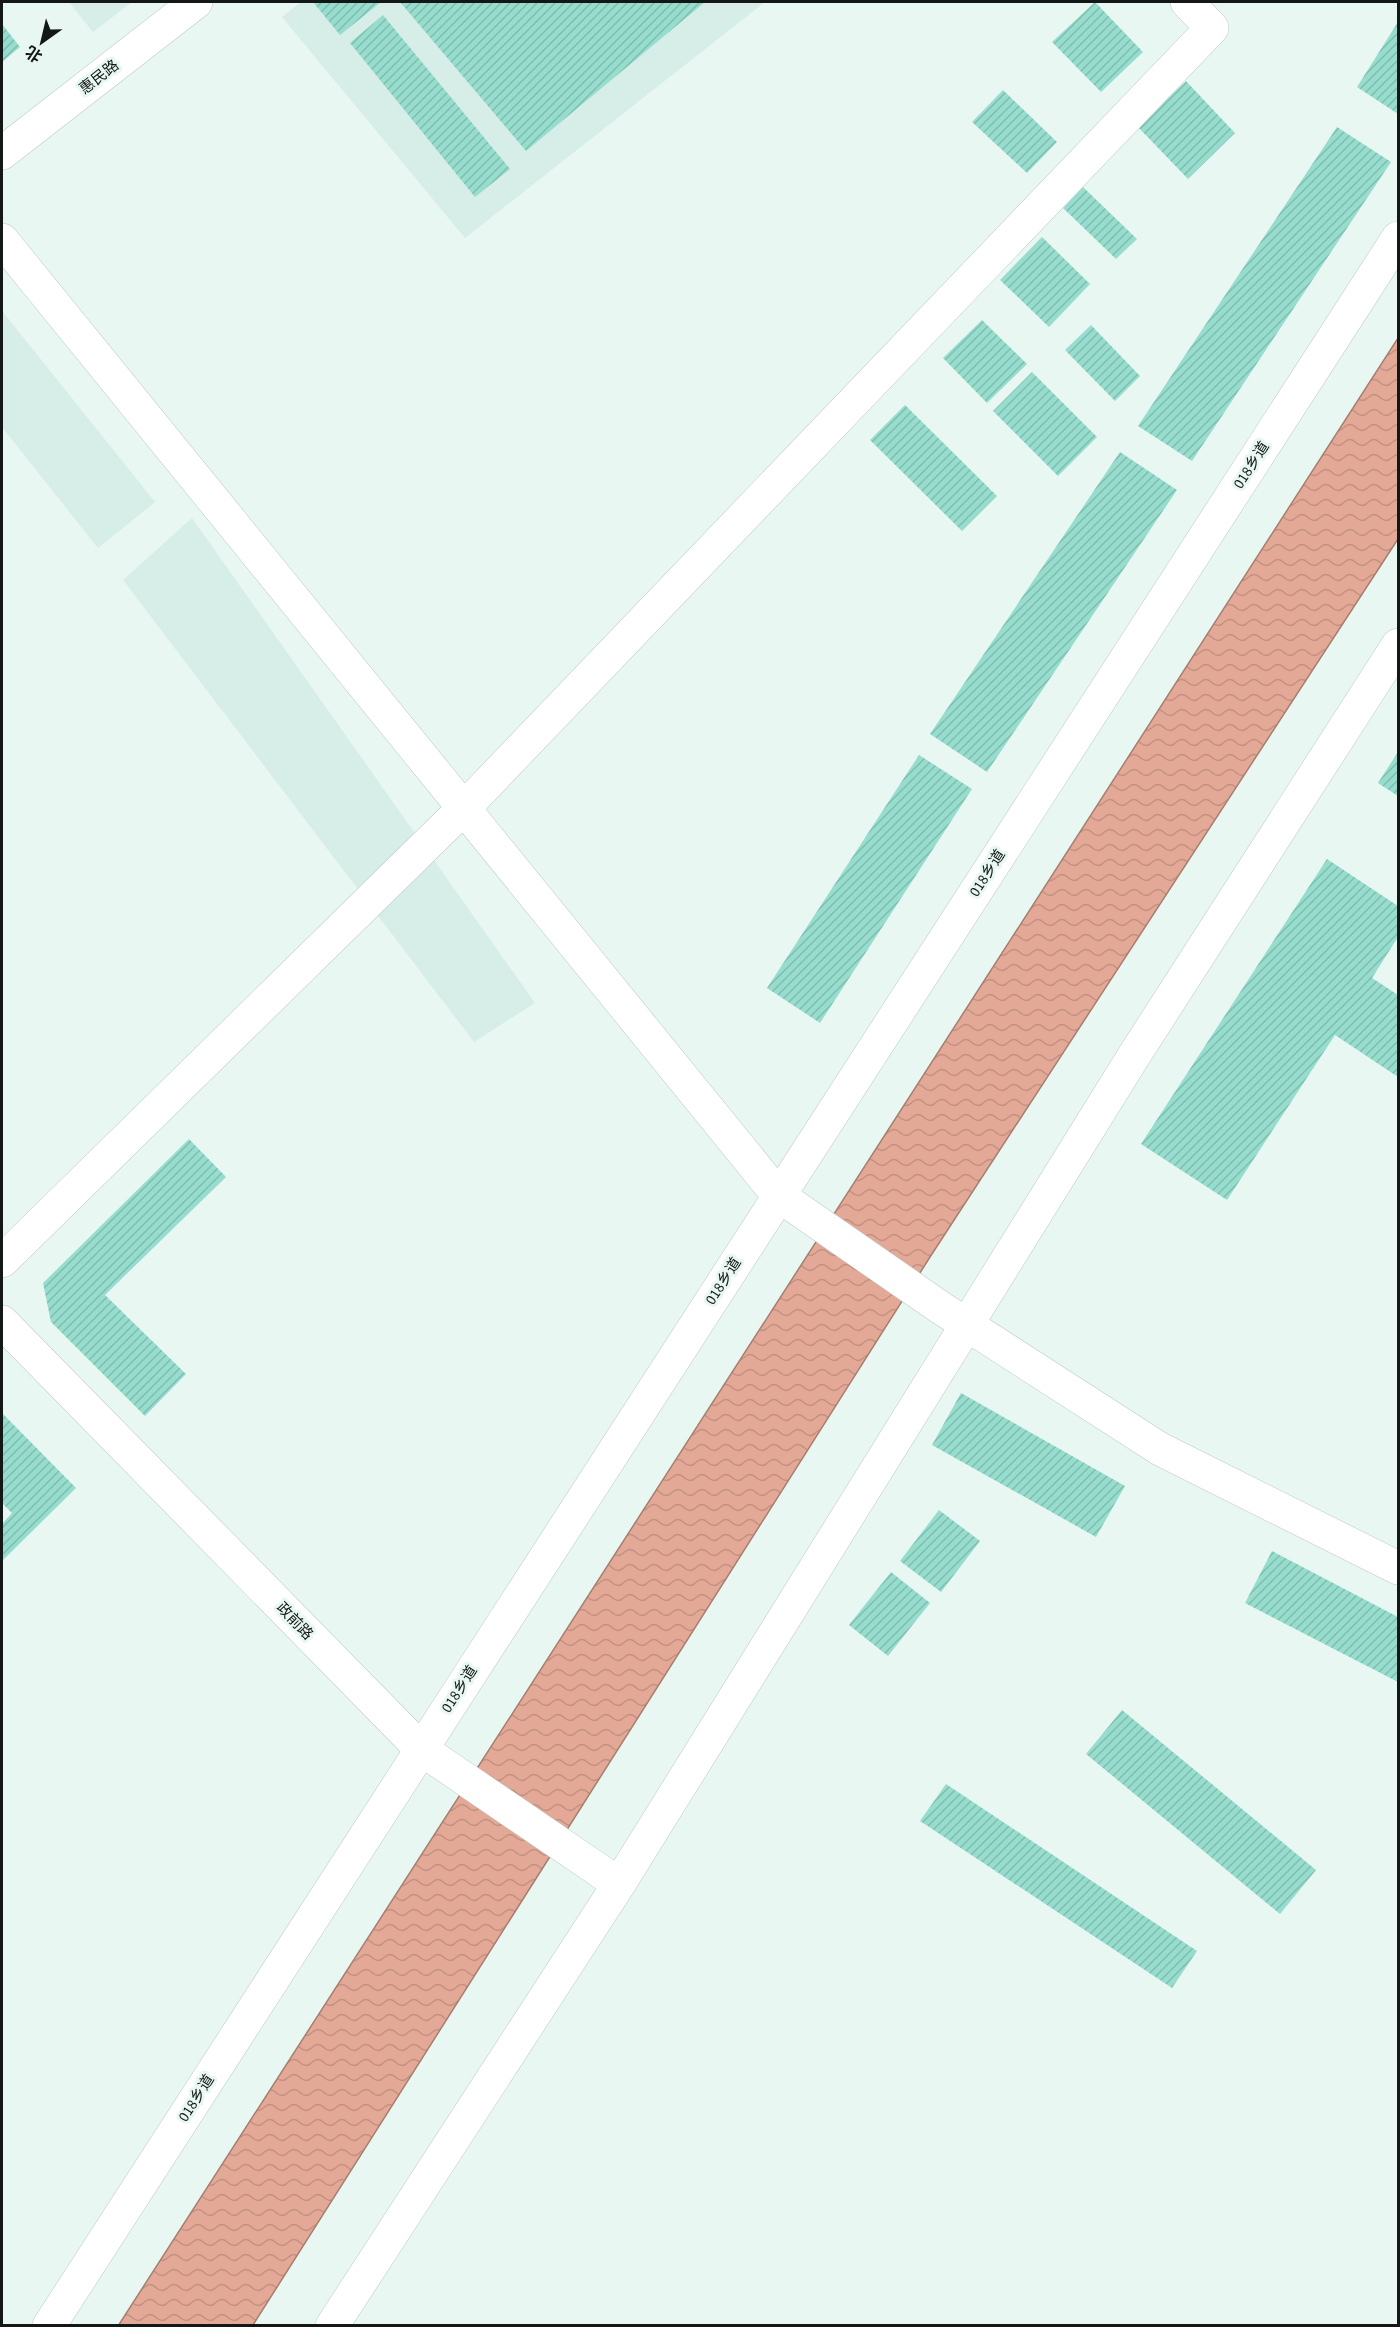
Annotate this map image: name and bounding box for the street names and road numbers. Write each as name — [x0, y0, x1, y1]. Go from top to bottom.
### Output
street label: 惠民路 — [75, 55, 124, 100]
street label: 018乡道 — [1228, 438, 1274, 493]
street label: 018乡道 — [964, 846, 1010, 901]
street label: 018乡道 — [700, 1254, 746, 1309]
street label: 政前路 — [271, 1598, 318, 1645]
street label: 018乡道 — [436, 1662, 482, 1717]
street label: 018乡道 — [173, 2071, 219, 2126]

